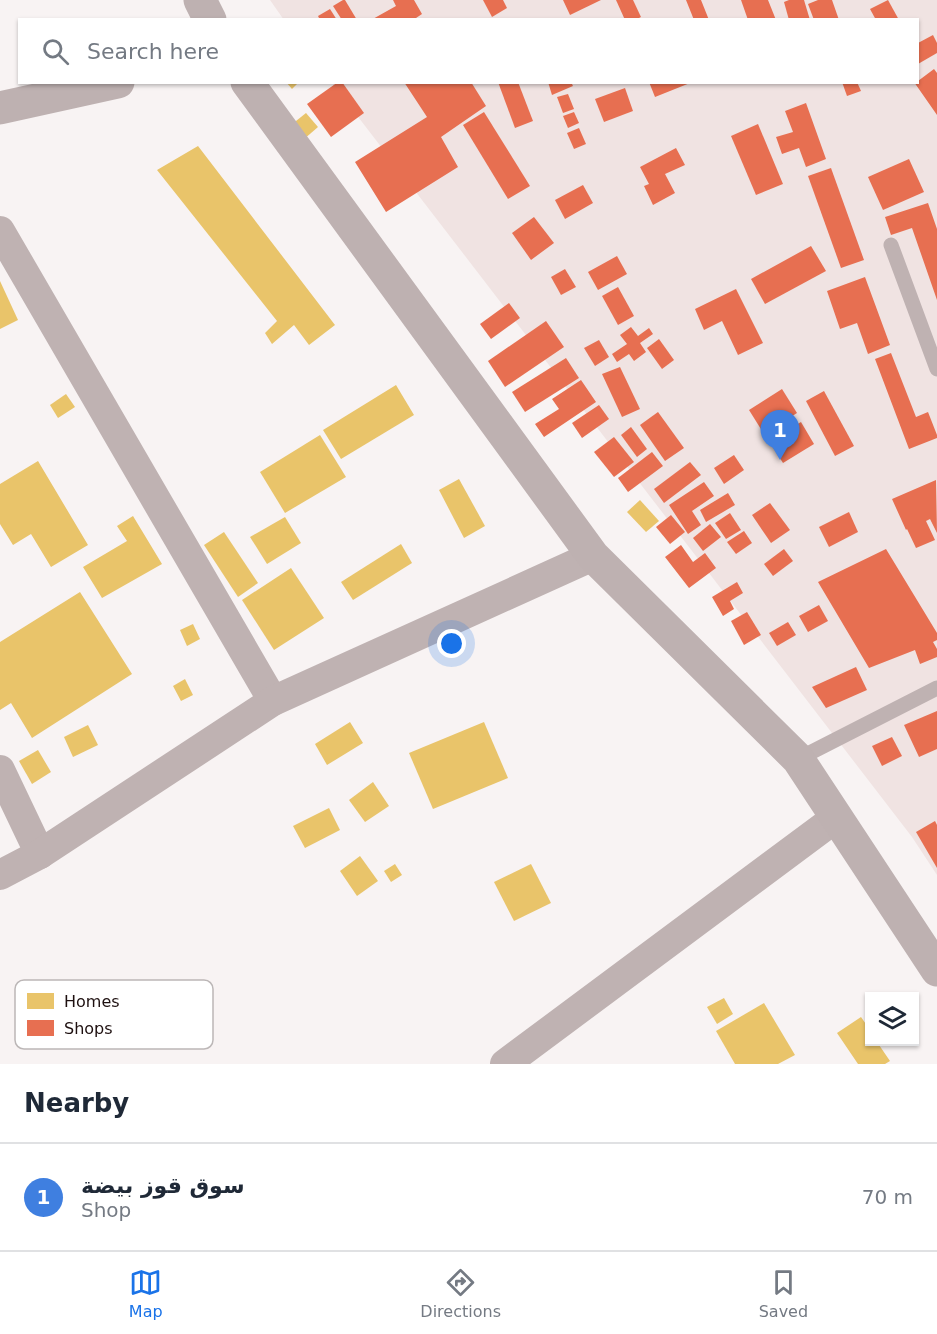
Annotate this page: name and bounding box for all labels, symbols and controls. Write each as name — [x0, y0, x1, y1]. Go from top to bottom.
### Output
search box — [18, 18, 919, 84]
icon: search — [39, 35, 72, 68]
text: Search here — [87, 39, 219, 64]
pin: 1 — [760, 410, 800, 460]
your location — [437, 629, 466, 658]
legend — [15, 980, 213, 1049]
text: Homes — [64, 992, 120, 1011]
map controls — [865, 992, 919, 1046]
button: layers — [865, 992, 919, 1046]
text: Shops — [64, 1019, 113, 1038]
text: Nearby — [24, 1088, 129, 1118]
text: سوق قوز بيضة — [81, 1173, 245, 1198]
text: 1 — [37, 1185, 50, 1209]
text: 70 m — [862, 1185, 913, 1209]
text: Shop — [81, 1198, 131, 1222]
tab: Map — [129, 1266, 163, 1321]
tab: Directions — [420, 1266, 501, 1321]
tab: Saved — [759, 1266, 808, 1321]

